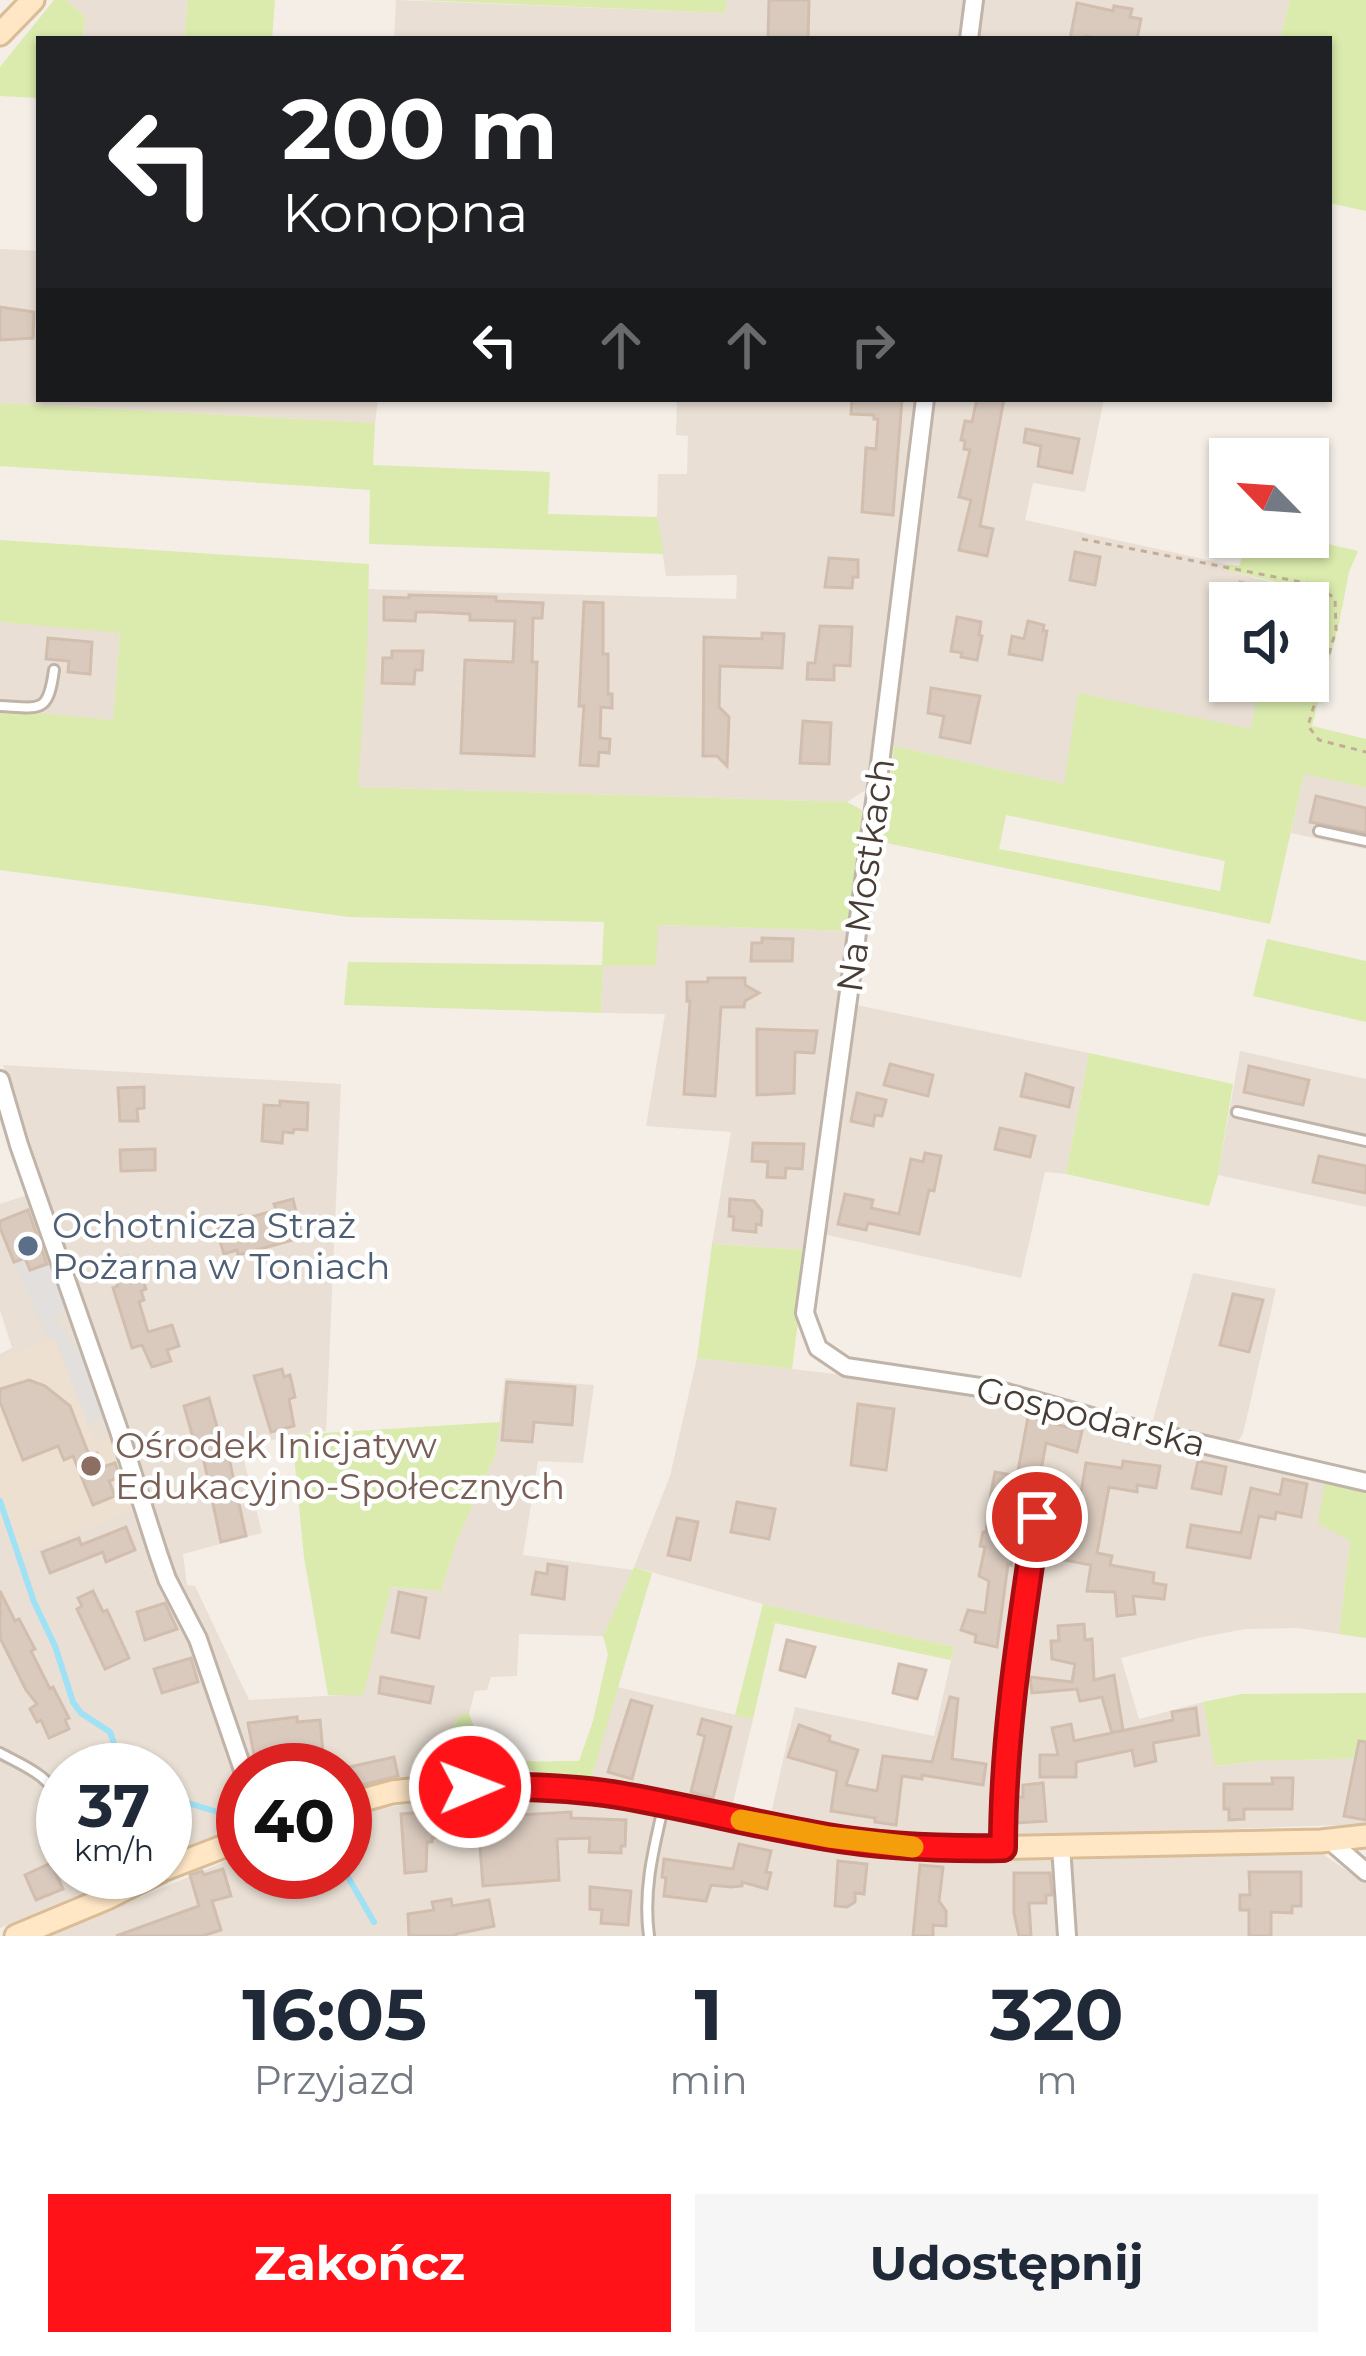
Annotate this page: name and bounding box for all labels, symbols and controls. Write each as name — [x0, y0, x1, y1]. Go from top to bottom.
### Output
text: 200 m — [282, 78, 558, 180]
icon: left — [84, 84, 240, 240]
text: Konopna — [282, 180, 528, 246]
icon: left — [462, 312, 528, 378]
icon: ahead — [588, 312, 654, 378]
icon: ahead — [714, 312, 780, 378]
icon: right — [840, 312, 906, 378]
north arrow — [1209, 438, 1329, 558]
map controls — [1209, 438, 1329, 702]
button: sound — [1209, 582, 1329, 702]
street label: Na Mostkach — [827, 755, 903, 995]
place label: Ochotnicza Straż Pożarna w Toniach — [52, 1203, 390, 1288]
marker: Ochotnicza Straż Pożarna w Toniach — [15, 1233, 41, 1259]
street label: Gospodarska — [972, 1366, 1210, 1466]
place label: Ośrodek Inicjatyw Edukacyjno-Społecznych — [115, 1423, 565, 1508]
marker: Ośrodek Inicjatyw Edukacyjno-Społecznych — [78, 1453, 104, 1479]
pin — [986, 1466, 1088, 1568]
icon: arrive — [1004, 1484, 1070, 1550]
position arrow — [407, 1724, 533, 1850]
speed limit sign: 40 — [216, 1743, 372, 1899]
text: 37 — [78, 1769, 150, 1842]
text: km/h — [74, 1832, 154, 1869]
text: 16:05 — [242, 1970, 427, 2058]
text: 1 — [694, 1970, 723, 2058]
text: 320 — [990, 1970, 1124, 2058]
text: Przyjazd — [254, 2056, 416, 2104]
text: min — [669, 2056, 748, 2104]
text: m — [1036, 2056, 1078, 2104]
button: Zakończ — [48, 2194, 671, 2332]
button: Udostępnij — [695, 2194, 1318, 2332]

